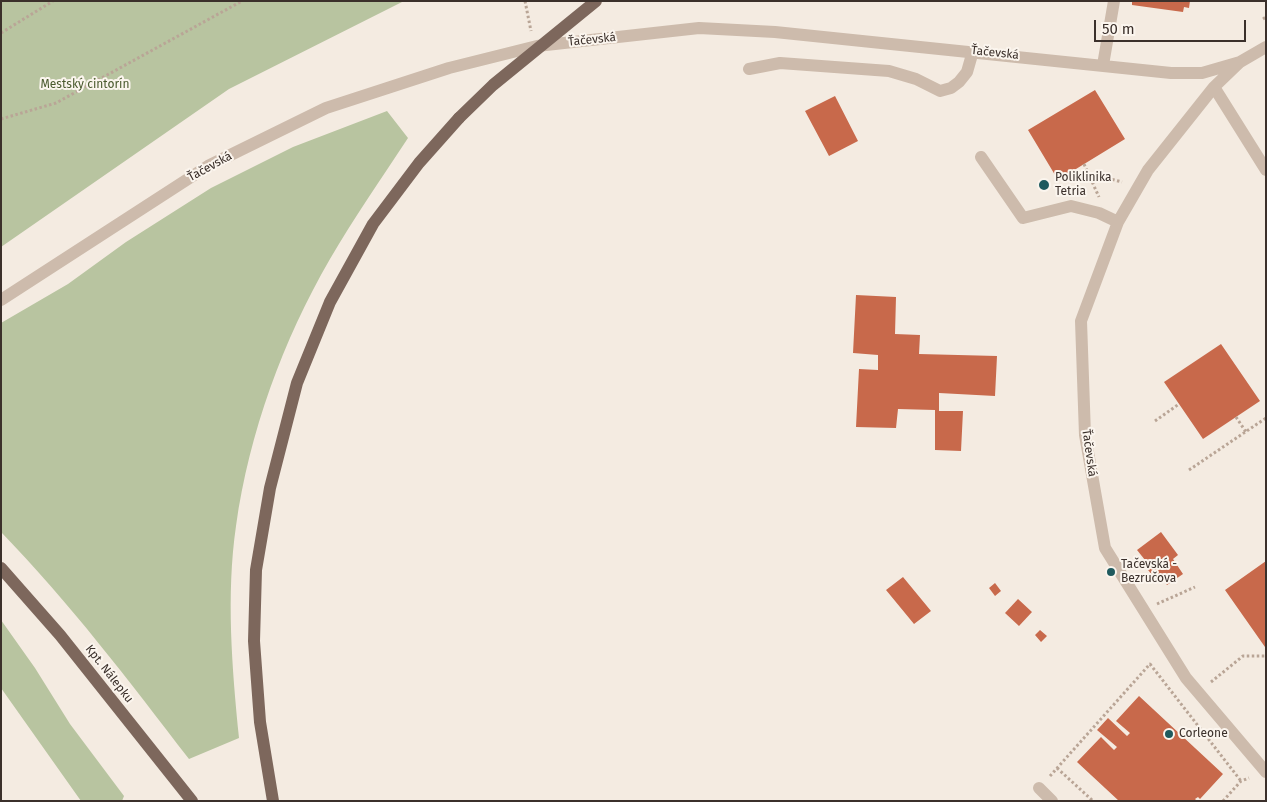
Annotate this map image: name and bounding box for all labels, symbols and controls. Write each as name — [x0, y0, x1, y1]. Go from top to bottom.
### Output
scale bar — [1097, 10, 1250, 42]
text: 50 m — [1102, 20, 1135, 38]
street label: Ťačevská — [567, 30, 617, 50]
street label: Ťačevská — [970, 43, 1020, 63]
park label: Mestský cintorín — [40, 78, 130, 92]
street label: Ťačevská — [186, 149, 234, 185]
place label: Poliklinika Tetria — [1055, 171, 1111, 199]
marker: Poliklinika Tetria — [1037, 178, 1051, 192]
street label: Ťačevská — [1079, 428, 1099, 478]
place label: Tačevská - Bezručova — [1121, 558, 1177, 586]
marker: Tačevská - Bezručova — [1105, 566, 1117, 578]
street label: Kpt. Nálepku — [82, 642, 136, 706]
place label: Corleone — [1179, 727, 1228, 741]
marker: Corleone — [1163, 728, 1175, 740]

